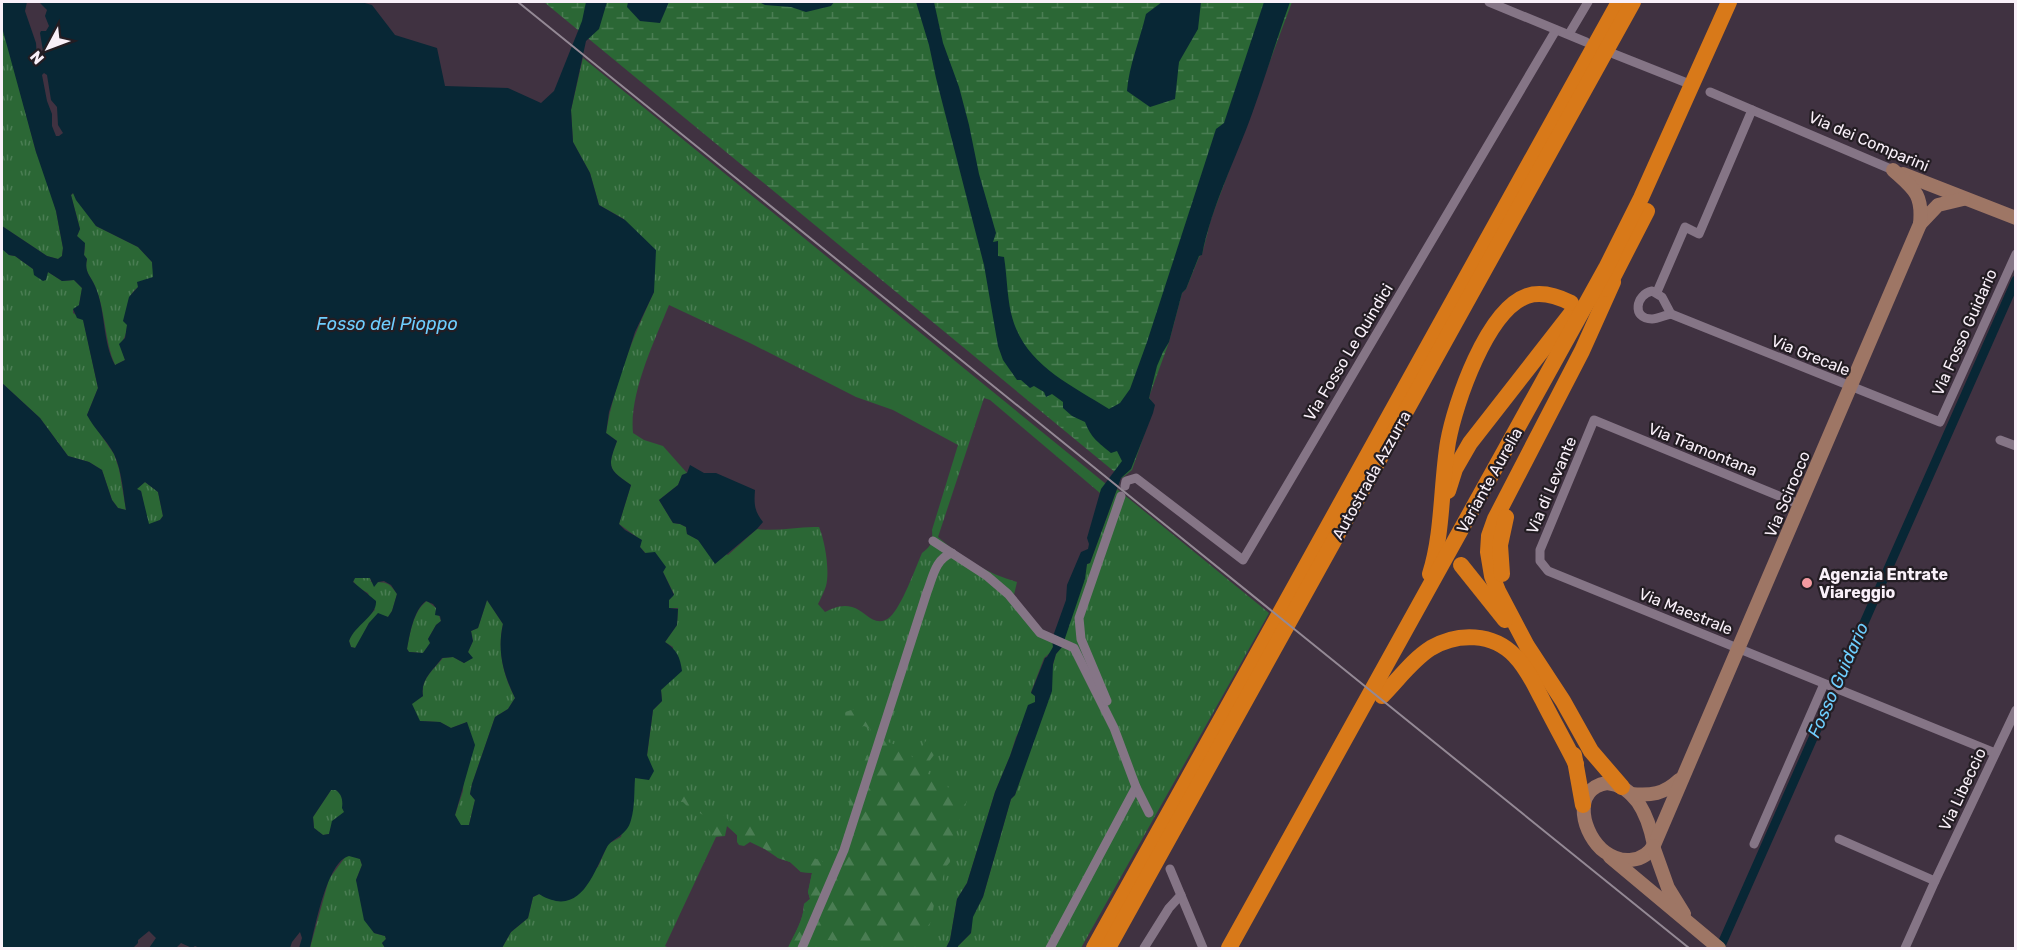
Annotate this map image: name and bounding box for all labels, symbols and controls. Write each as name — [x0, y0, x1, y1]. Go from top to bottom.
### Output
north arrow — [18, 18, 78, 78]
text: N — [26, 47, 48, 68]
street label: Via dei Comparini — [1806, 107, 1932, 175]
street label: Via Fosso Guidario — [1928, 266, 2001, 399]
street label: Via Fosso Le Quindici — [1300, 280, 1397, 424]
water label: Fosso del Pioppo — [316, 313, 458, 335]
street label: Via Grecale — [1769, 331, 1853, 380]
street label: Autostrada Azzurra — [1328, 408, 1415, 543]
street label: Via Tramontana — [1645, 419, 1760, 480]
street label: Variante Aurelia — [1453, 424, 1526, 536]
street label: Via di Levante — [1522, 434, 1581, 537]
street label: Via Scirocco — [1761, 448, 1814, 540]
place label: Agenzia Entrate Viareggio — [1819, 565, 1948, 602]
marker: Agenzia Entrate Viareggio — [1800, 576, 1814, 590]
street label: Via Maestrale — [1636, 584, 1736, 639]
water label: Fosso Guidario — [1803, 619, 1873, 741]
street label: Via Libeccio — [1935, 745, 1990, 834]

